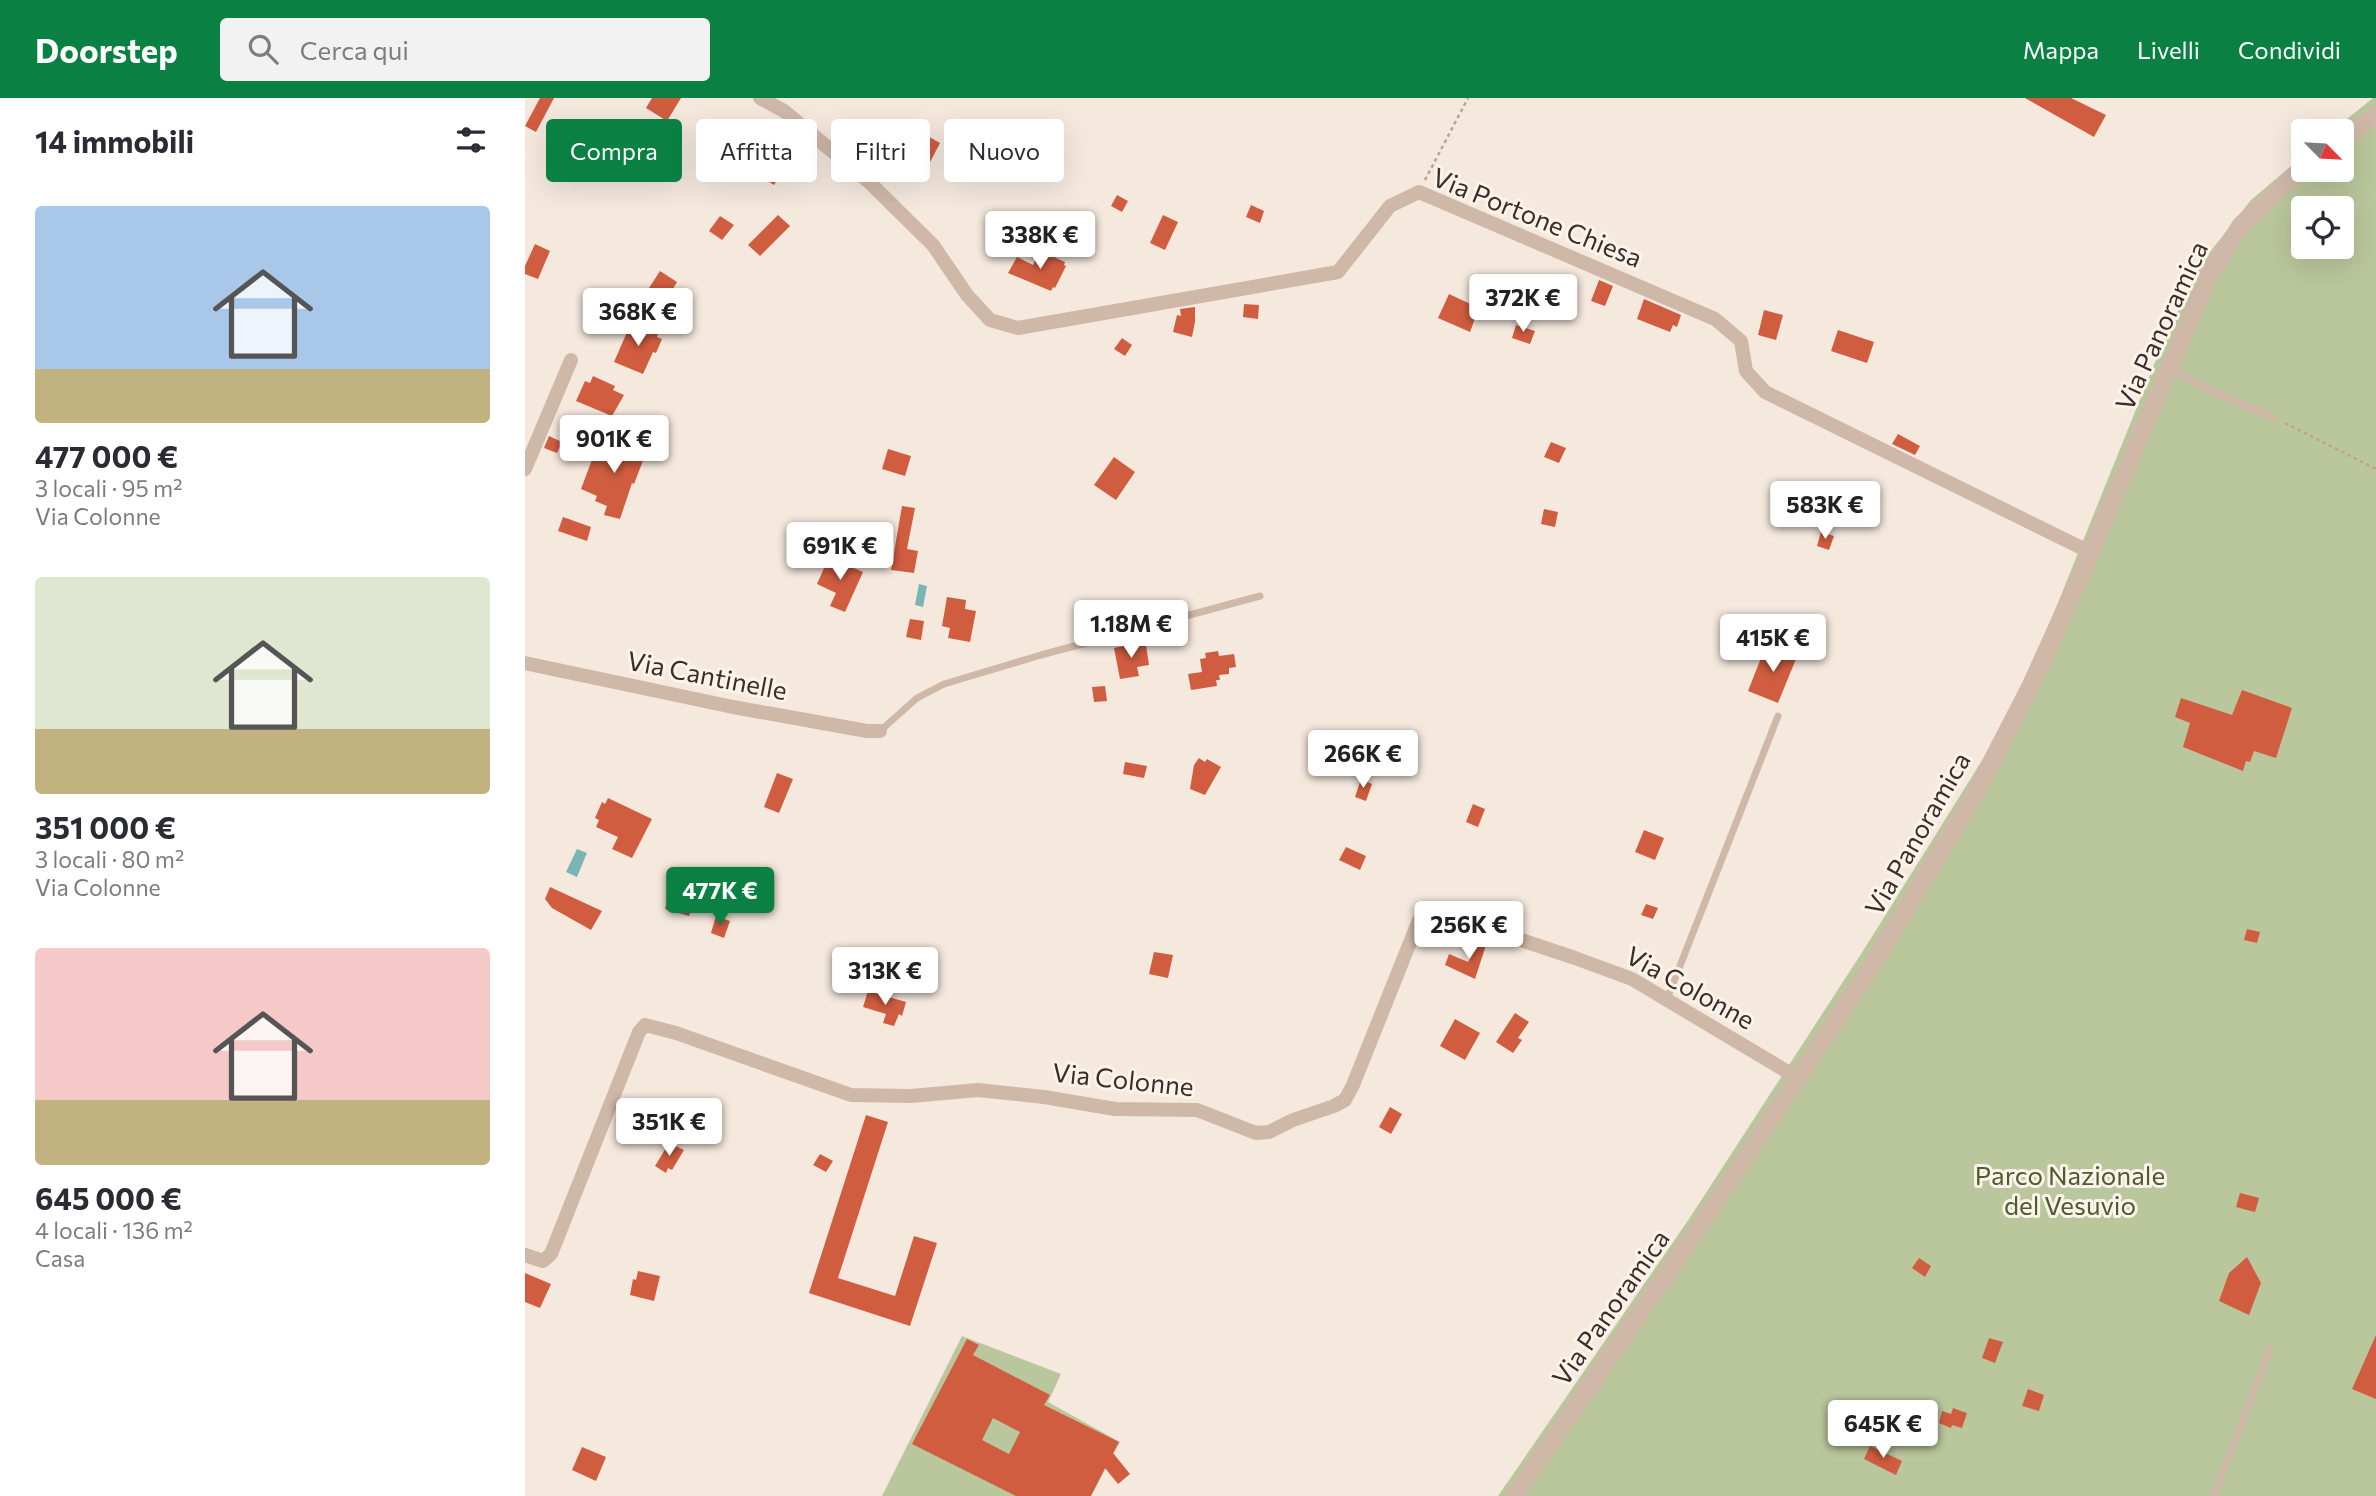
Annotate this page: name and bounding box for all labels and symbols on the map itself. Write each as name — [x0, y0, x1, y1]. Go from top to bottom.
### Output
north arrow — [2291, 119, 2354, 182]
street label: Via Portone Chiesa — [1428, 160, 1647, 273]
pin: 338K € — [983, 212, 1097, 271]
street label: Via Panoramica — [2108, 236, 2213, 415]
pin: 372K € — [1466, 274, 1580, 334]
pin: 368K € — [581, 288, 695, 348]
pin: 901K € — [557, 416, 671, 475]
pin: 583K € — [1768, 482, 1882, 541]
pin: 691K € — [783, 522, 897, 582]
pin: 1.18M € — [1066, 601, 1196, 660]
pin: 415K € — [1716, 614, 1830, 674]
street label: Via Cantinelle — [625, 644, 790, 705]
pin: 266K € — [1306, 730, 1420, 790]
street label: Via Panoramica — [1858, 746, 1976, 920]
pin: 477K € — [663, 868, 777, 927]
pin: 256K € — [1412, 902, 1526, 961]
street label: Via Colonne — [1621, 939, 1760, 1035]
pin: 313K € — [828, 948, 942, 1007]
street label: Via Colonne — [1051, 1056, 1195, 1101]
pin: 351K € — [612, 1098, 726, 1158]
park label: Parco Nazionale del Vesuvio — [1975, 1159, 2165, 1220]
street label: Via Panoramica — [1545, 1223, 1675, 1391]
pin: 645K € — [1826, 1400, 1940, 1460]

